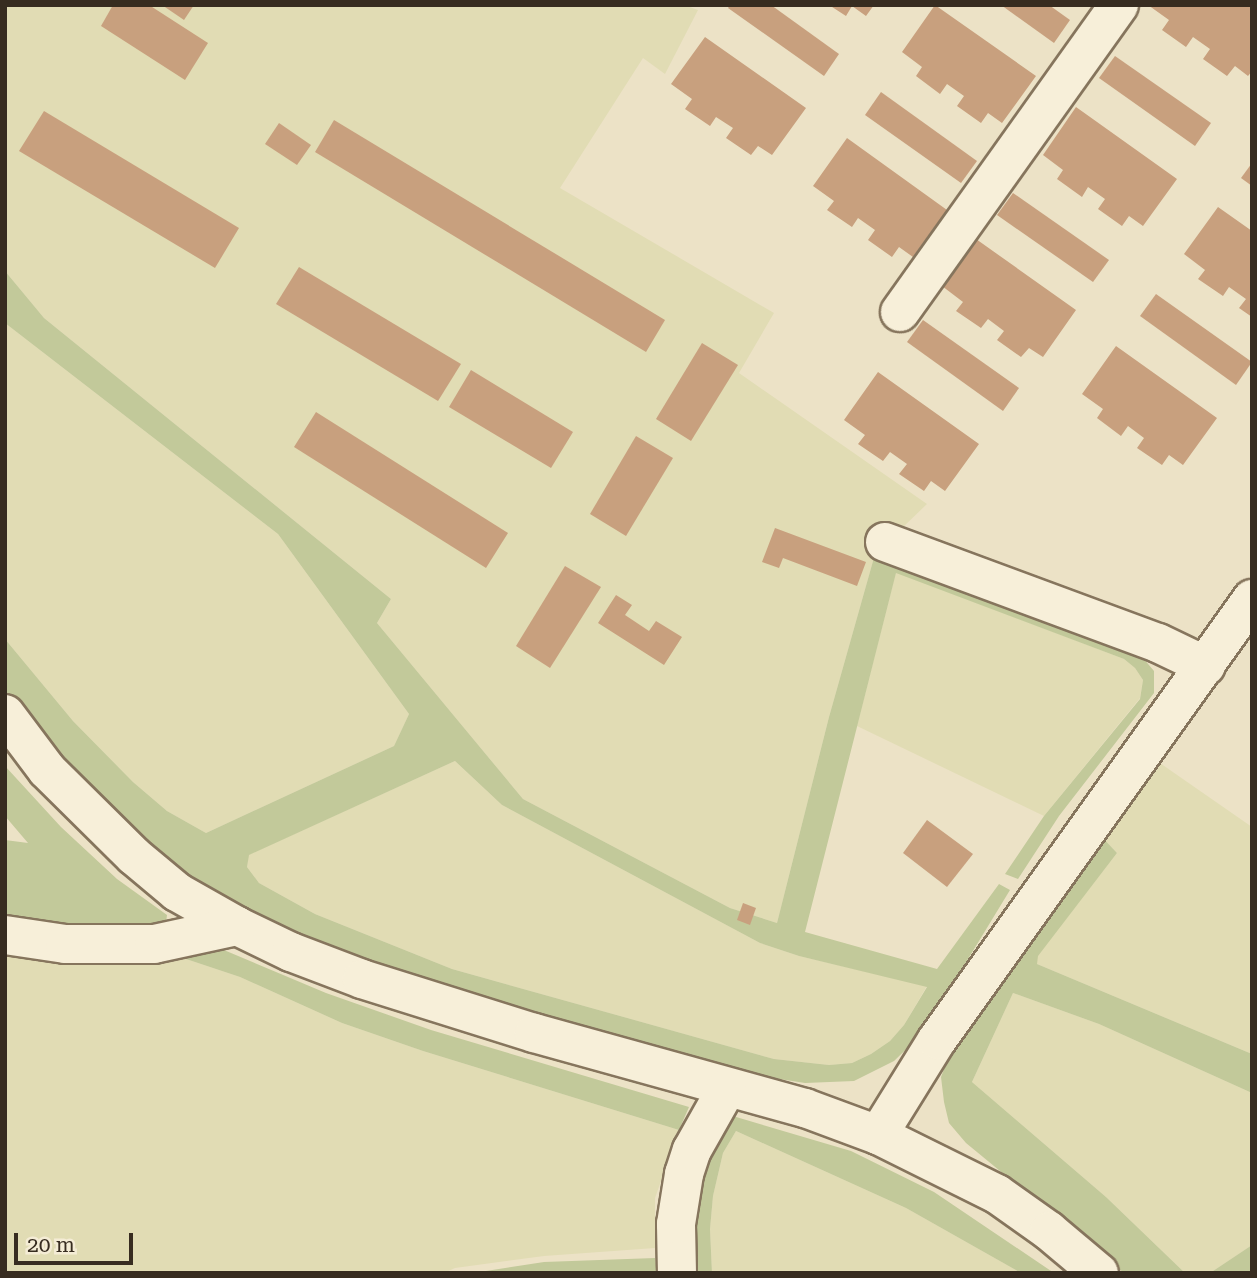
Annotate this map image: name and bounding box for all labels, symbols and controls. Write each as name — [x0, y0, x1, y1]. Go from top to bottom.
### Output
scale bar — [18, 1218, 136, 1262]
text: 20 m — [27, 1233, 75, 1257]

